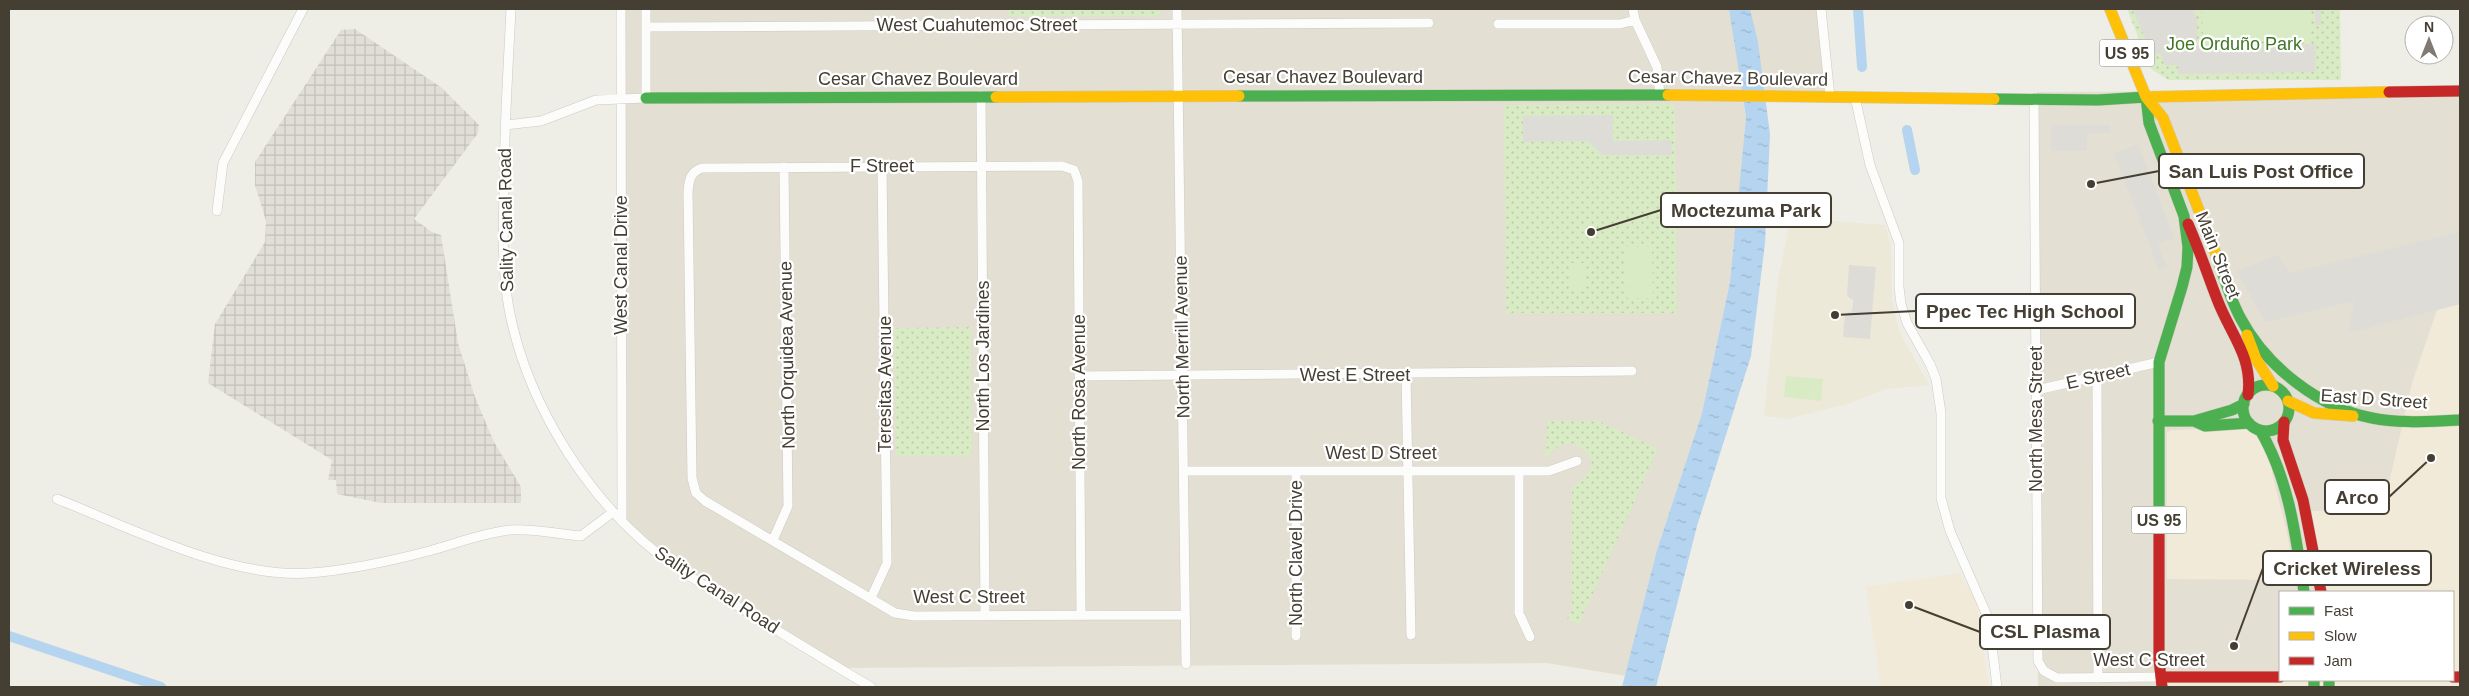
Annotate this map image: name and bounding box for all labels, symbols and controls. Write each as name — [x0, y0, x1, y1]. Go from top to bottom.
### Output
street label: West Cuahutemoc Street — [877, 15, 1077, 35]
north arrow — [2404, 15, 2454, 65]
text: N — [2424, 19, 2434, 35]
park label: Joe Orduño Park — [2166, 34, 2303, 54]
road number: US 95 — [2100, 40, 2154, 66]
street label: Cesar Chavez Boulevard — [1628, 66, 1828, 90]
street label: Cesar Chavez Boulevard — [1223, 67, 1423, 87]
street label: Cesar Chavez Boulevard — [818, 69, 1018, 89]
street label: Sality Canal Road — [495, 148, 517, 292]
callout: San Luis Post Office — [2159, 154, 2364, 188]
street label: F Street — [850, 156, 914, 176]
text: San Luis Post Office — [2169, 161, 2353, 182]
callout: Moctezuma Park — [1661, 193, 1831, 227]
street label: West Canal Drive — [611, 195, 631, 335]
text: Moctezuma Park — [1671, 200, 1821, 221]
street label: Main Street — [2191, 209, 2245, 301]
street label: North Merrill Avenue — [1171, 255, 1193, 419]
street label: North Orquidea Avenue — [775, 261, 799, 449]
street label: North Los Jardines — [973, 280, 993, 432]
callout: Ppec Tec High School — [1916, 294, 2135, 328]
text: Ppec Tec High School — [1926, 301, 2124, 322]
street label: North Rosa Avenue — [1069, 314, 1089, 470]
street label: Teresitas Avenue — [875, 316, 895, 452]
street label: North Mesa Street — [2026, 346, 2046, 492]
street label: E Street — [2064, 359, 2132, 393]
street label: West E Street — [1300, 365, 1410, 385]
street label: East D Street — [2320, 385, 2428, 413]
street label: West D Street — [1325, 443, 1437, 463]
street label: North Clavel Drive — [1286, 480, 1306, 626]
callout: Arco — [2325, 480, 2389, 514]
text: Arco — [2335, 487, 2379, 508]
road number: US 95 — [2132, 506, 2186, 534]
street label: Sality Canal Road — [651, 542, 783, 638]
callout: Cricket Wireless — [2263, 551, 2431, 585]
text: Cricket Wireless — [2273, 558, 2421, 579]
street label: West C Street — [913, 587, 1025, 607]
legend — [2279, 591, 2454, 681]
text: Fast — [2324, 602, 2354, 619]
callout: CSL Plasma — [1980, 615, 2110, 649]
text: CSL Plasma — [1990, 621, 2100, 642]
text: Slow — [2324, 627, 2357, 644]
street label: West C Street — [2093, 650, 2205, 670]
text: Jam — [2324, 652, 2352, 669]

